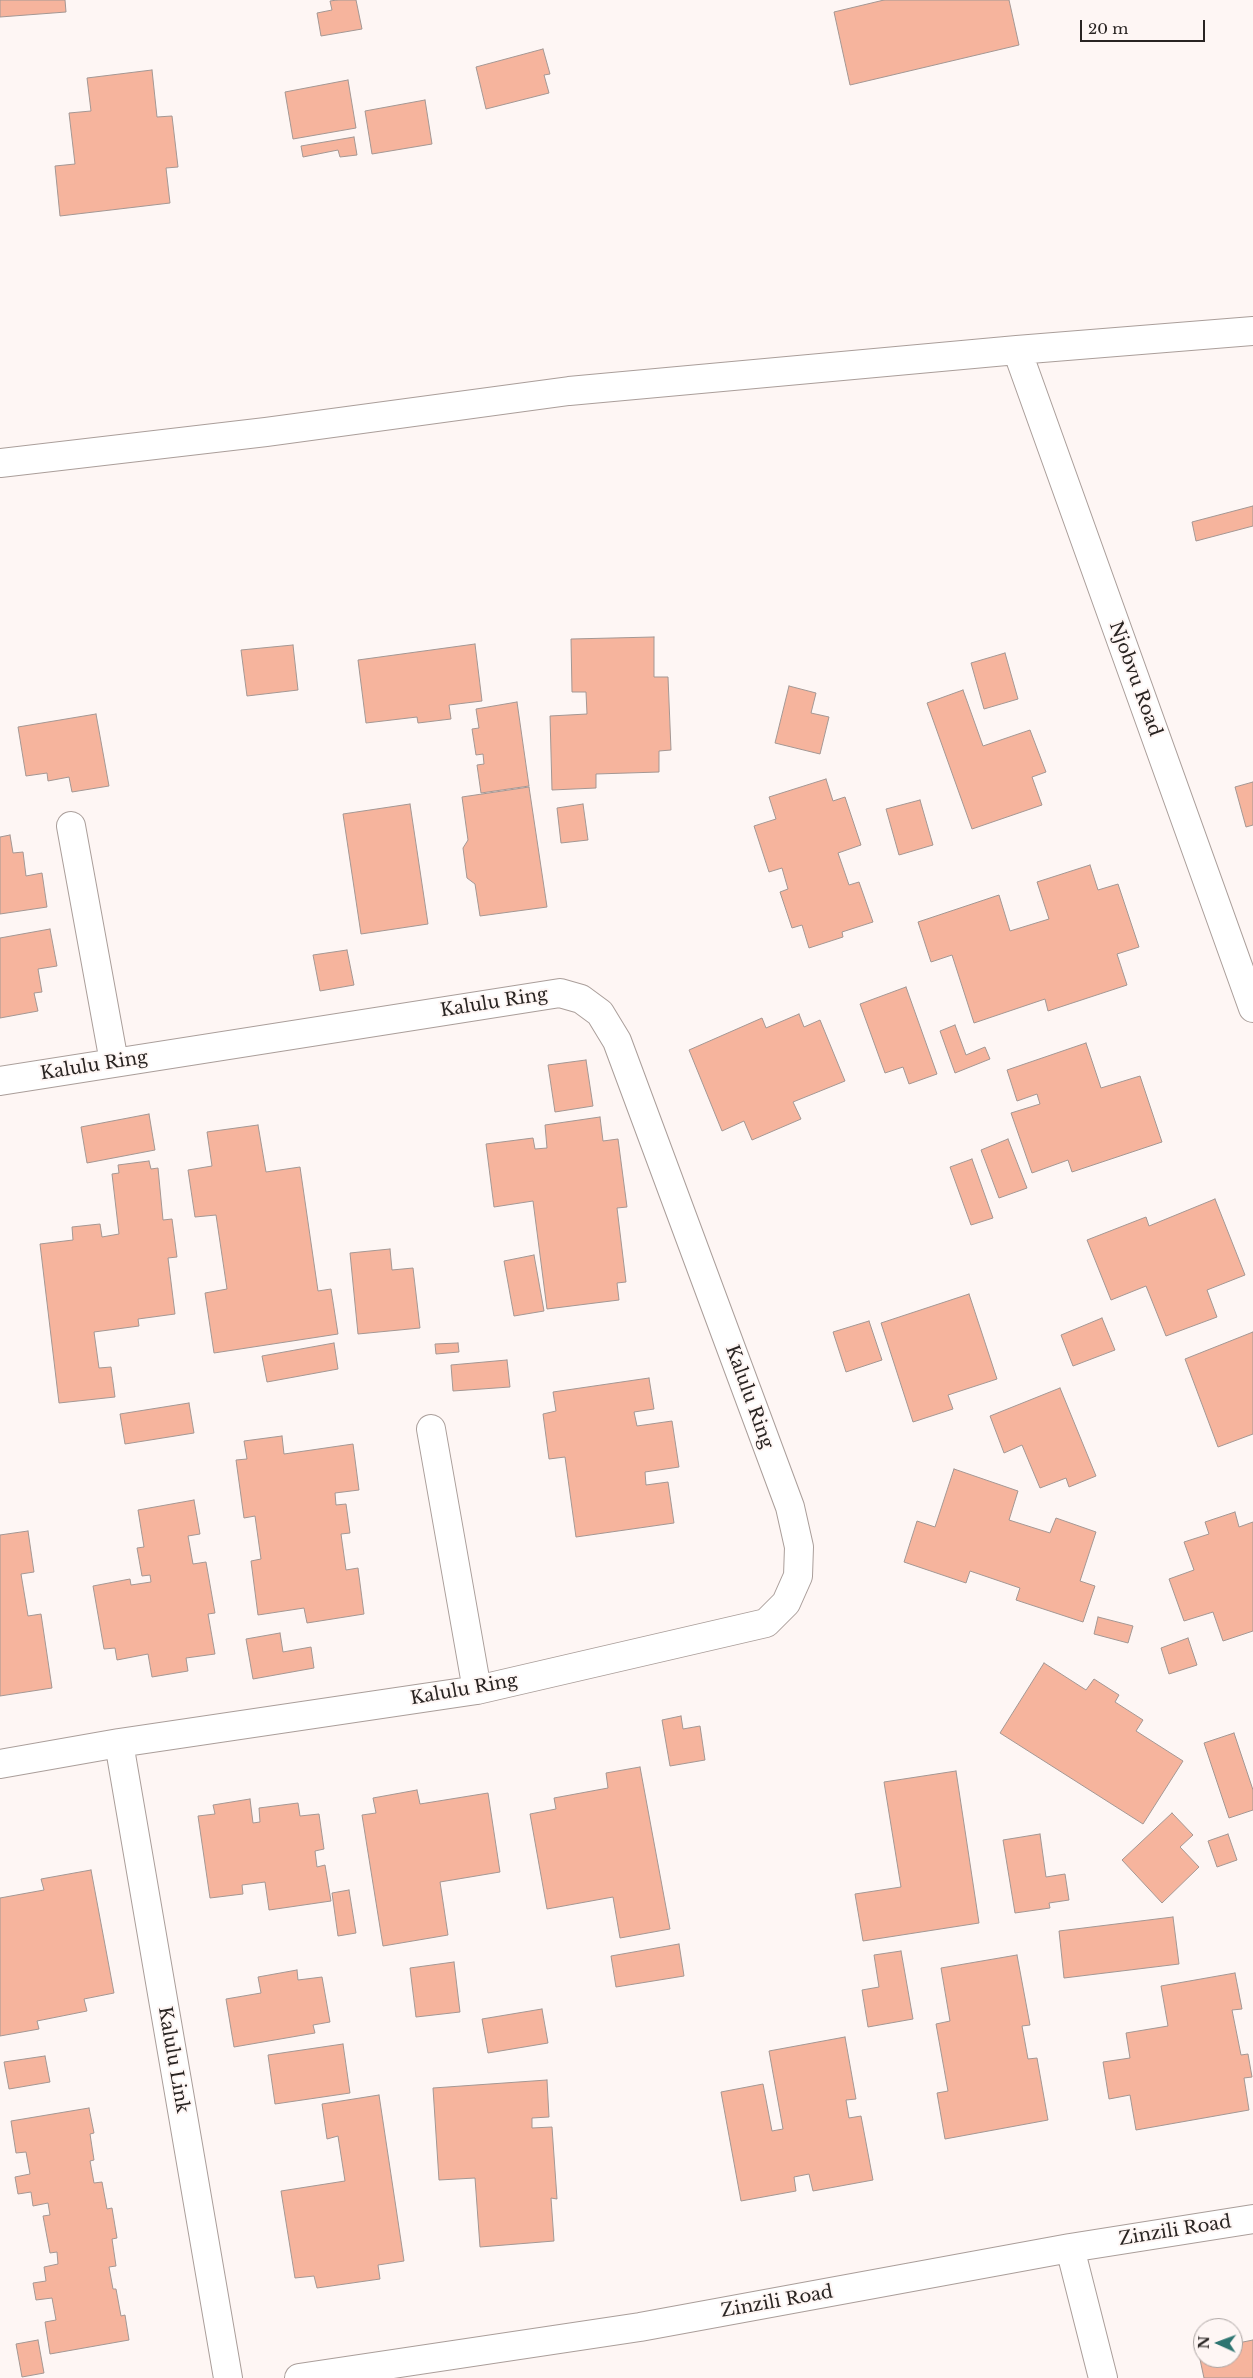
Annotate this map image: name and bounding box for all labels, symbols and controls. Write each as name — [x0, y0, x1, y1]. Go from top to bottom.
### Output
scale bar — [1083, 10, 1208, 42]
text: 20 m — [1088, 19, 1128, 38]
street label: Njobvu Road — [1104, 619, 1166, 739]
street label: Kalulu Ring — [439, 984, 549, 1022]
street label: Kalulu Ring — [39, 1047, 149, 1085]
street label: Kalulu Ring — [720, 1342, 778, 1452]
street label: Kalulu Ring — [409, 1670, 519, 1710]
street label: Kalulu Link — [153, 2005, 193, 2115]
street label: Zinzili Road — [1117, 2211, 1233, 2251]
street label: Zinzili Road — [719, 2281, 835, 2323]
north arrow — [1193, 2318, 1243, 2368]
text: N — [1195, 2336, 1213, 2349]

